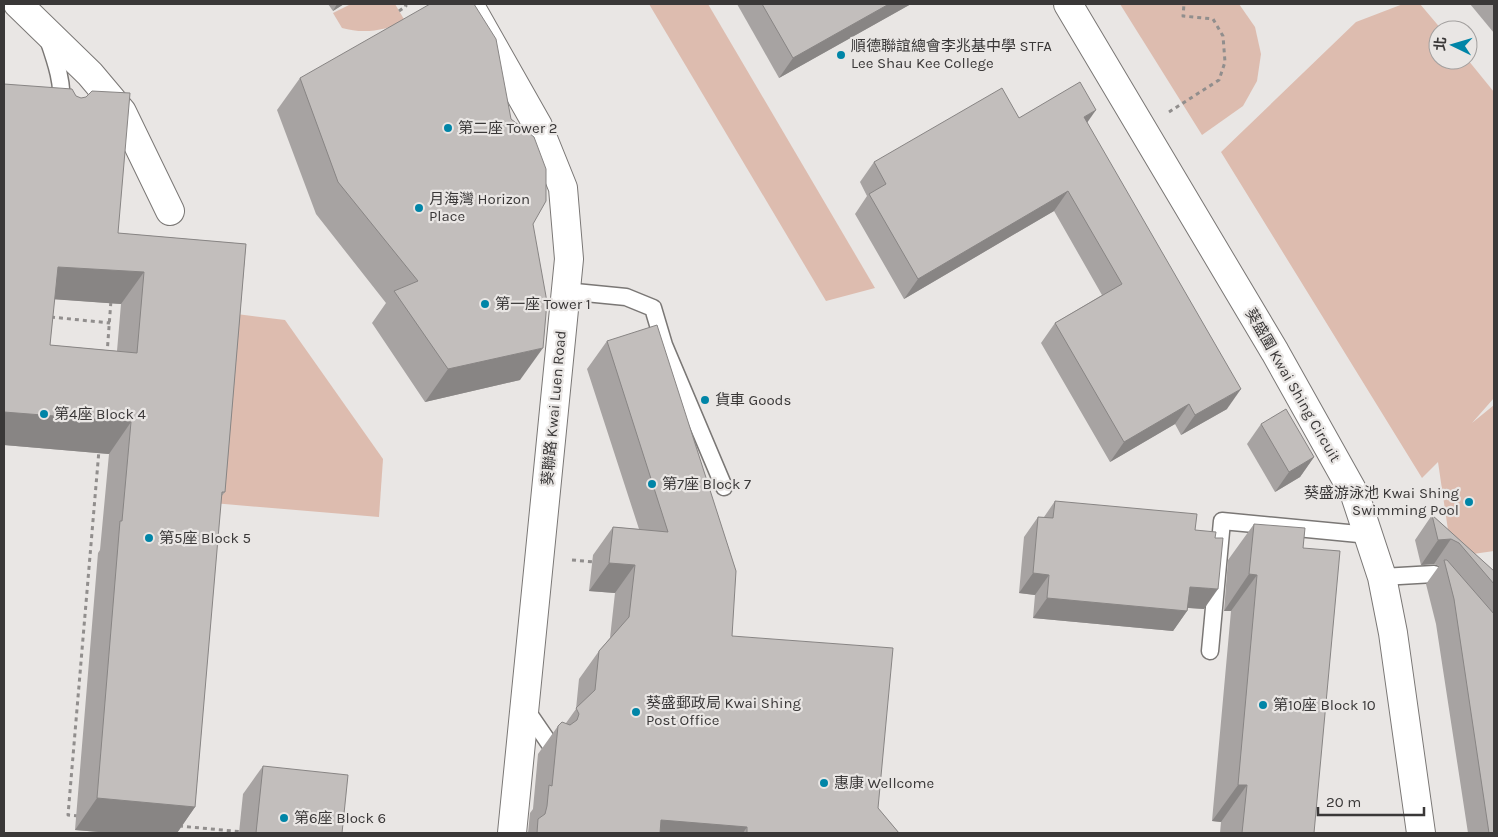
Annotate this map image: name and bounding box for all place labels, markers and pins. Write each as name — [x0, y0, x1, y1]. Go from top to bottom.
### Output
place label: 順德聯誼總會李兆基中學 STFA Lee Shau Kee College — [851, 37, 1052, 72]
marker: 順德聯誼總會李兆基中學 STFA Lee Shau Kee College — [835, 49, 847, 61]
place label: 第二座 Tower 2 — [458, 119, 557, 137]
marker: 第二座 Tower 2 — [442, 122, 454, 134]
place label: 月海灣 Horizon Place — [429, 190, 530, 225]
marker: 月海灣 Horizon Place — [413, 202, 425, 214]
place label: 第一座 Tower 1 — [495, 295, 591, 313]
marker: 第一座 Tower 1 — [479, 298, 491, 310]
place label: 貨車 Goods — [715, 391, 791, 409]
marker: 貨車 Goods — [699, 394, 711, 406]
place label: 第4座 Block 4 — [54, 405, 146, 423]
marker: 第4座 Block 4 — [38, 408, 50, 420]
place label: 第7座 Block 7 — [662, 475, 751, 493]
marker: 第7座 Block 7 — [646, 478, 658, 490]
place label: 葵盛游泳池 Kwai Shing Swimming Pool — [1304, 484, 1460, 519]
marker: 葵盛游泳池 Kwai Shing Swimming Pool — [1463, 496, 1475, 508]
place label: 第5座 Block 5 — [159, 529, 251, 547]
marker: 第5座 Block 5 — [143, 532, 155, 544]
place label: 葵盛郵政局 Kwai Shing Post Office — [646, 694, 801, 729]
place label: 第10座 Block 10 — [1273, 696, 1376, 714]
marker: 第10座 Block 10 — [1257, 699, 1269, 711]
marker: 葵盛郵政局 Kwai Shing Post Office — [630, 706, 642, 718]
place label: 惠康 Wellcome — [834, 774, 934, 792]
marker: 惠康 Wellcome — [818, 777, 830, 789]
place label: 第6座 Block 6 — [294, 809, 386, 827]
marker: 第6座 Block 6 — [278, 812, 290, 824]

